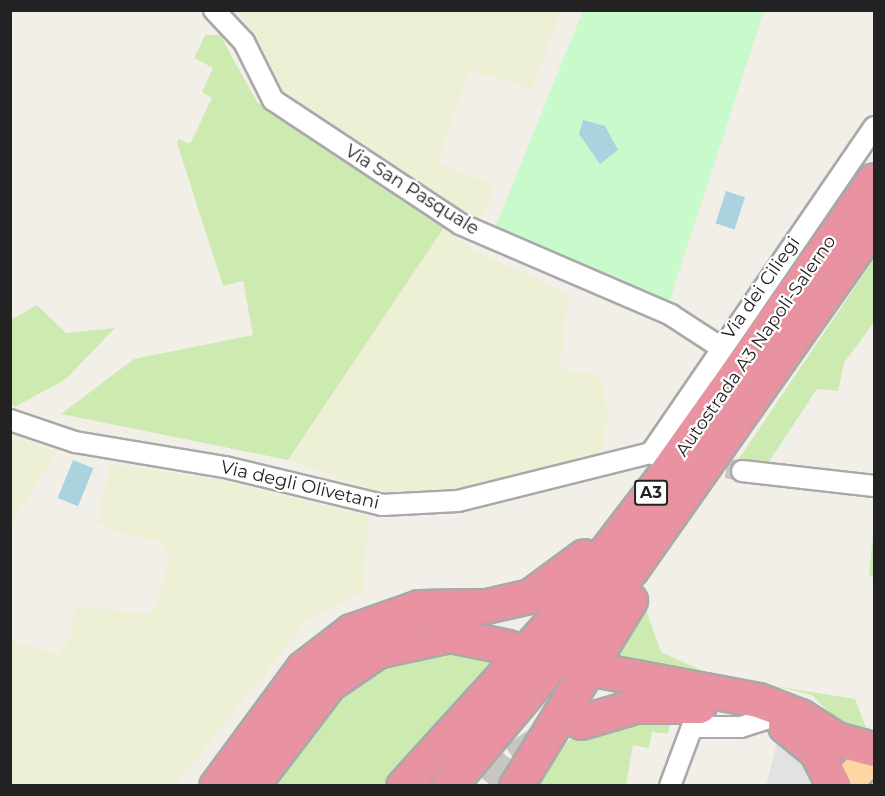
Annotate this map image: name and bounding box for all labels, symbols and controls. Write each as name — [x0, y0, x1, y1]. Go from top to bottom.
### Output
street label: Via San Pasquale — [341, 140, 483, 240]
street label: Autostrada A3 Napoli-Salerno — [671, 231, 841, 461]
street label: Via dei Ciliegi — [718, 232, 804, 344]
street label: Via degli Olivetani — [219, 456, 381, 514]
road number: A3 — [633, 480, 669, 506]

